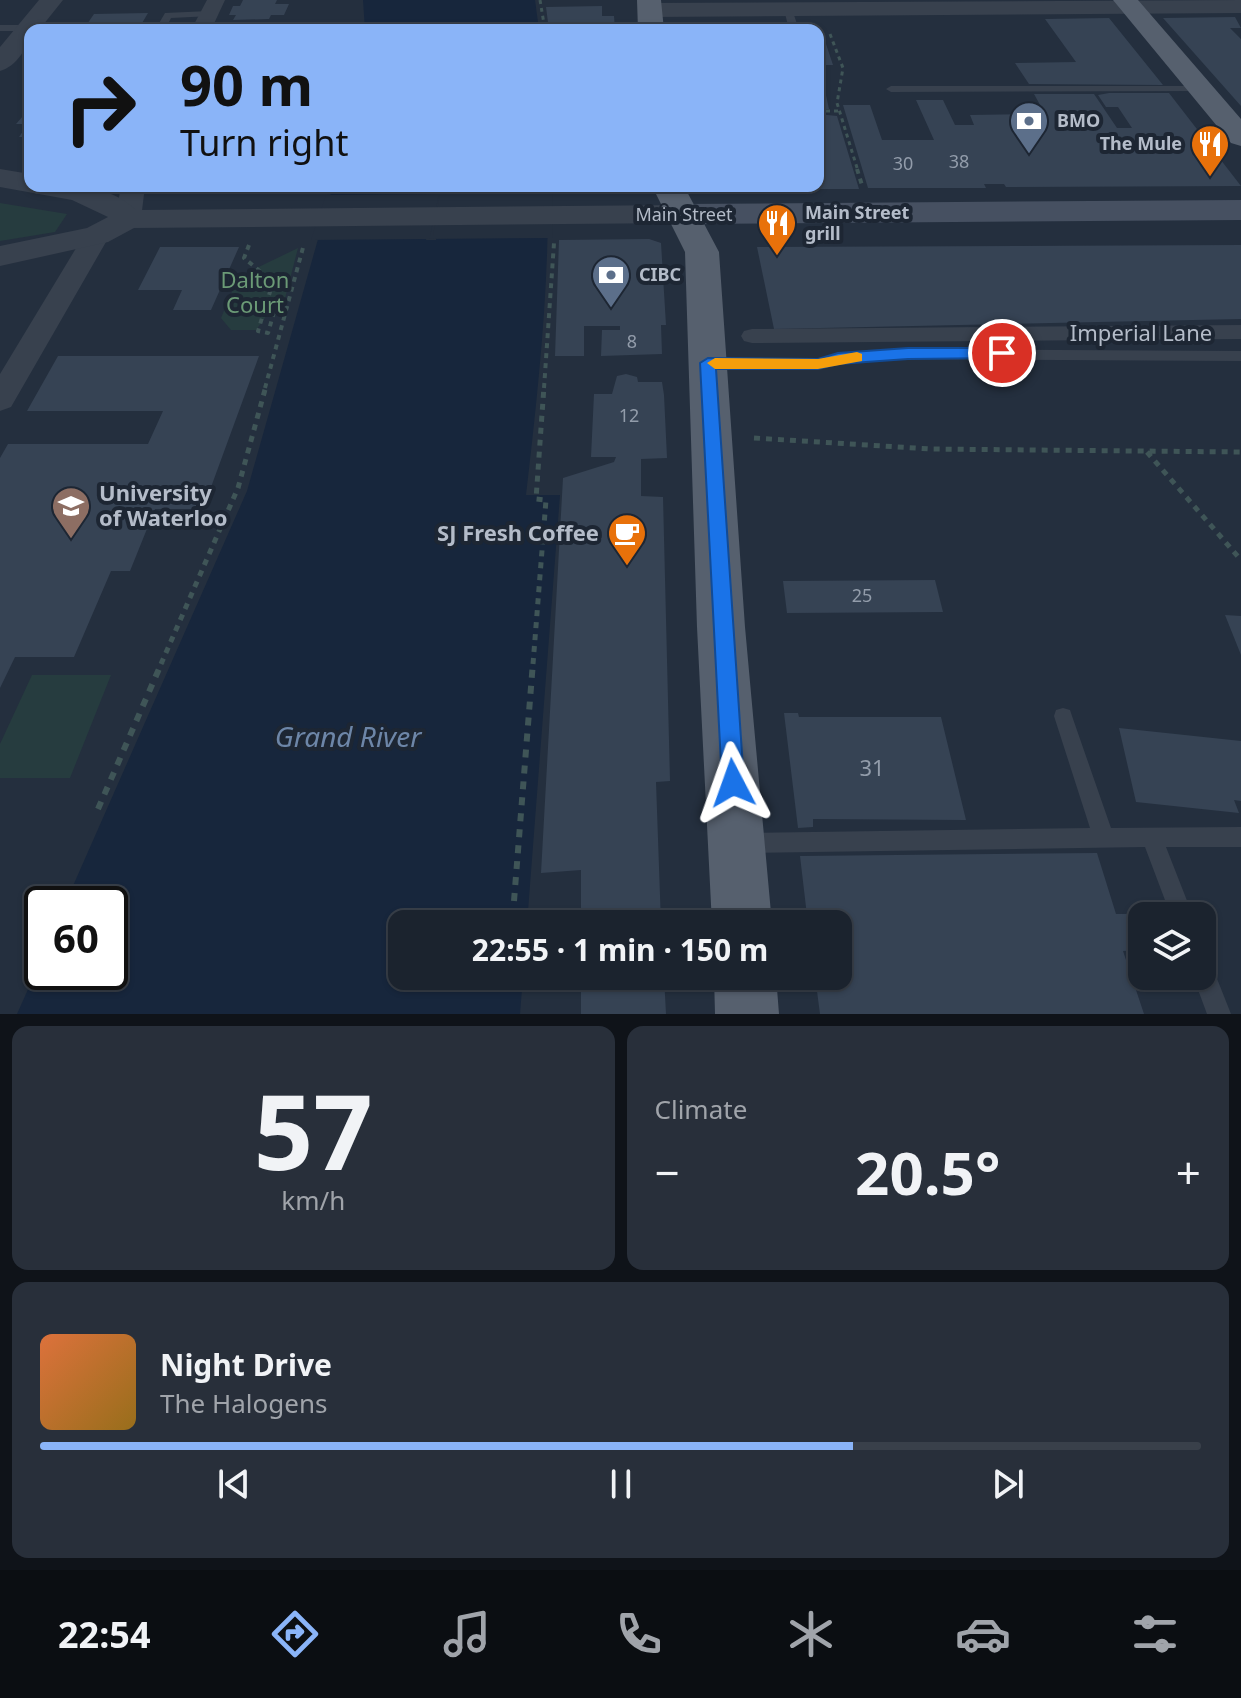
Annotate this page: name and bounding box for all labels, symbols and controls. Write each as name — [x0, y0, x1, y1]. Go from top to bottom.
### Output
text: 90 m — [180, 46, 313, 122]
icon: right — [48, 56, 152, 160]
bank icon: BMO — [1008, 100, 1050, 155]
place label: BMO — [1057, 108, 1100, 132]
text: Turn right — [180, 118, 348, 167]
restaurant icon: The Mule — [1189, 123, 1231, 178]
place label: The Mule — [1100, 131, 1182, 155]
house number: 38 — [949, 149, 969, 173]
house number: 30 — [893, 151, 913, 175]
place label: Main Street grill — [805, 200, 909, 245]
street label: Main Street — [635, 202, 733, 226]
restaurant icon: Main Street grill — [756, 202, 798, 257]
bank icon: CIBC — [590, 254, 632, 309]
place label: CIBC — [639, 262, 681, 286]
park label: Dalton Court — [221, 264, 289, 319]
street label: Imperial Lane — [1070, 317, 1212, 347]
pin — [968, 319, 1036, 387]
house number: 8 — [627, 329, 637, 353]
icon: arrive — [980, 331, 1024, 375]
house number: 12 — [619, 403, 639, 427]
place label: University of Waterloo — [99, 477, 228, 532]
school or university icon: University of Waterloo — [50, 485, 92, 540]
cafe icon: SJ Fresh Coffee — [606, 512, 648, 567]
place label: SJ Fresh Coffee — [437, 517, 599, 547]
house number: 25 — [852, 583, 872, 607]
water label: Grand River — [275, 717, 423, 755]
position arrow — [691, 741, 775, 825]
house number: 31 — [859, 752, 885, 782]
speed limit sign: 60 — [24, 886, 128, 990]
map controls — [1128, 902, 1216, 990]
button: layers — [1128, 902, 1216, 990]
text: 22:55 · 1 min · 150 m — [472, 929, 768, 970]
text: 57 — [254, 1059, 373, 1200]
text: Climate — [655, 1091, 747, 1127]
text: 20.5° — [855, 1131, 1000, 1213]
text: − — [655, 1142, 680, 1202]
text: + — [1176, 1142, 1201, 1202]
text: km/h — [281, 1182, 345, 1218]
text: Night Drive — [160, 1344, 332, 1385]
text: The Halogens — [160, 1385, 327, 1421]
icon: previous — [212, 1462, 256, 1506]
icon: pause — [599, 1462, 643, 1506]
icon: next — [986, 1462, 1030, 1506]
icon: directions — [267, 1606, 323, 1662]
icon: music — [439, 1606, 495, 1662]
icon: phone — [611, 1606, 667, 1662]
icon: climate — [783, 1606, 839, 1662]
icon: car — [955, 1606, 1011, 1662]
icon: filters — [1127, 1606, 1183, 1662]
text: 22:54 — [58, 1610, 151, 1659]

